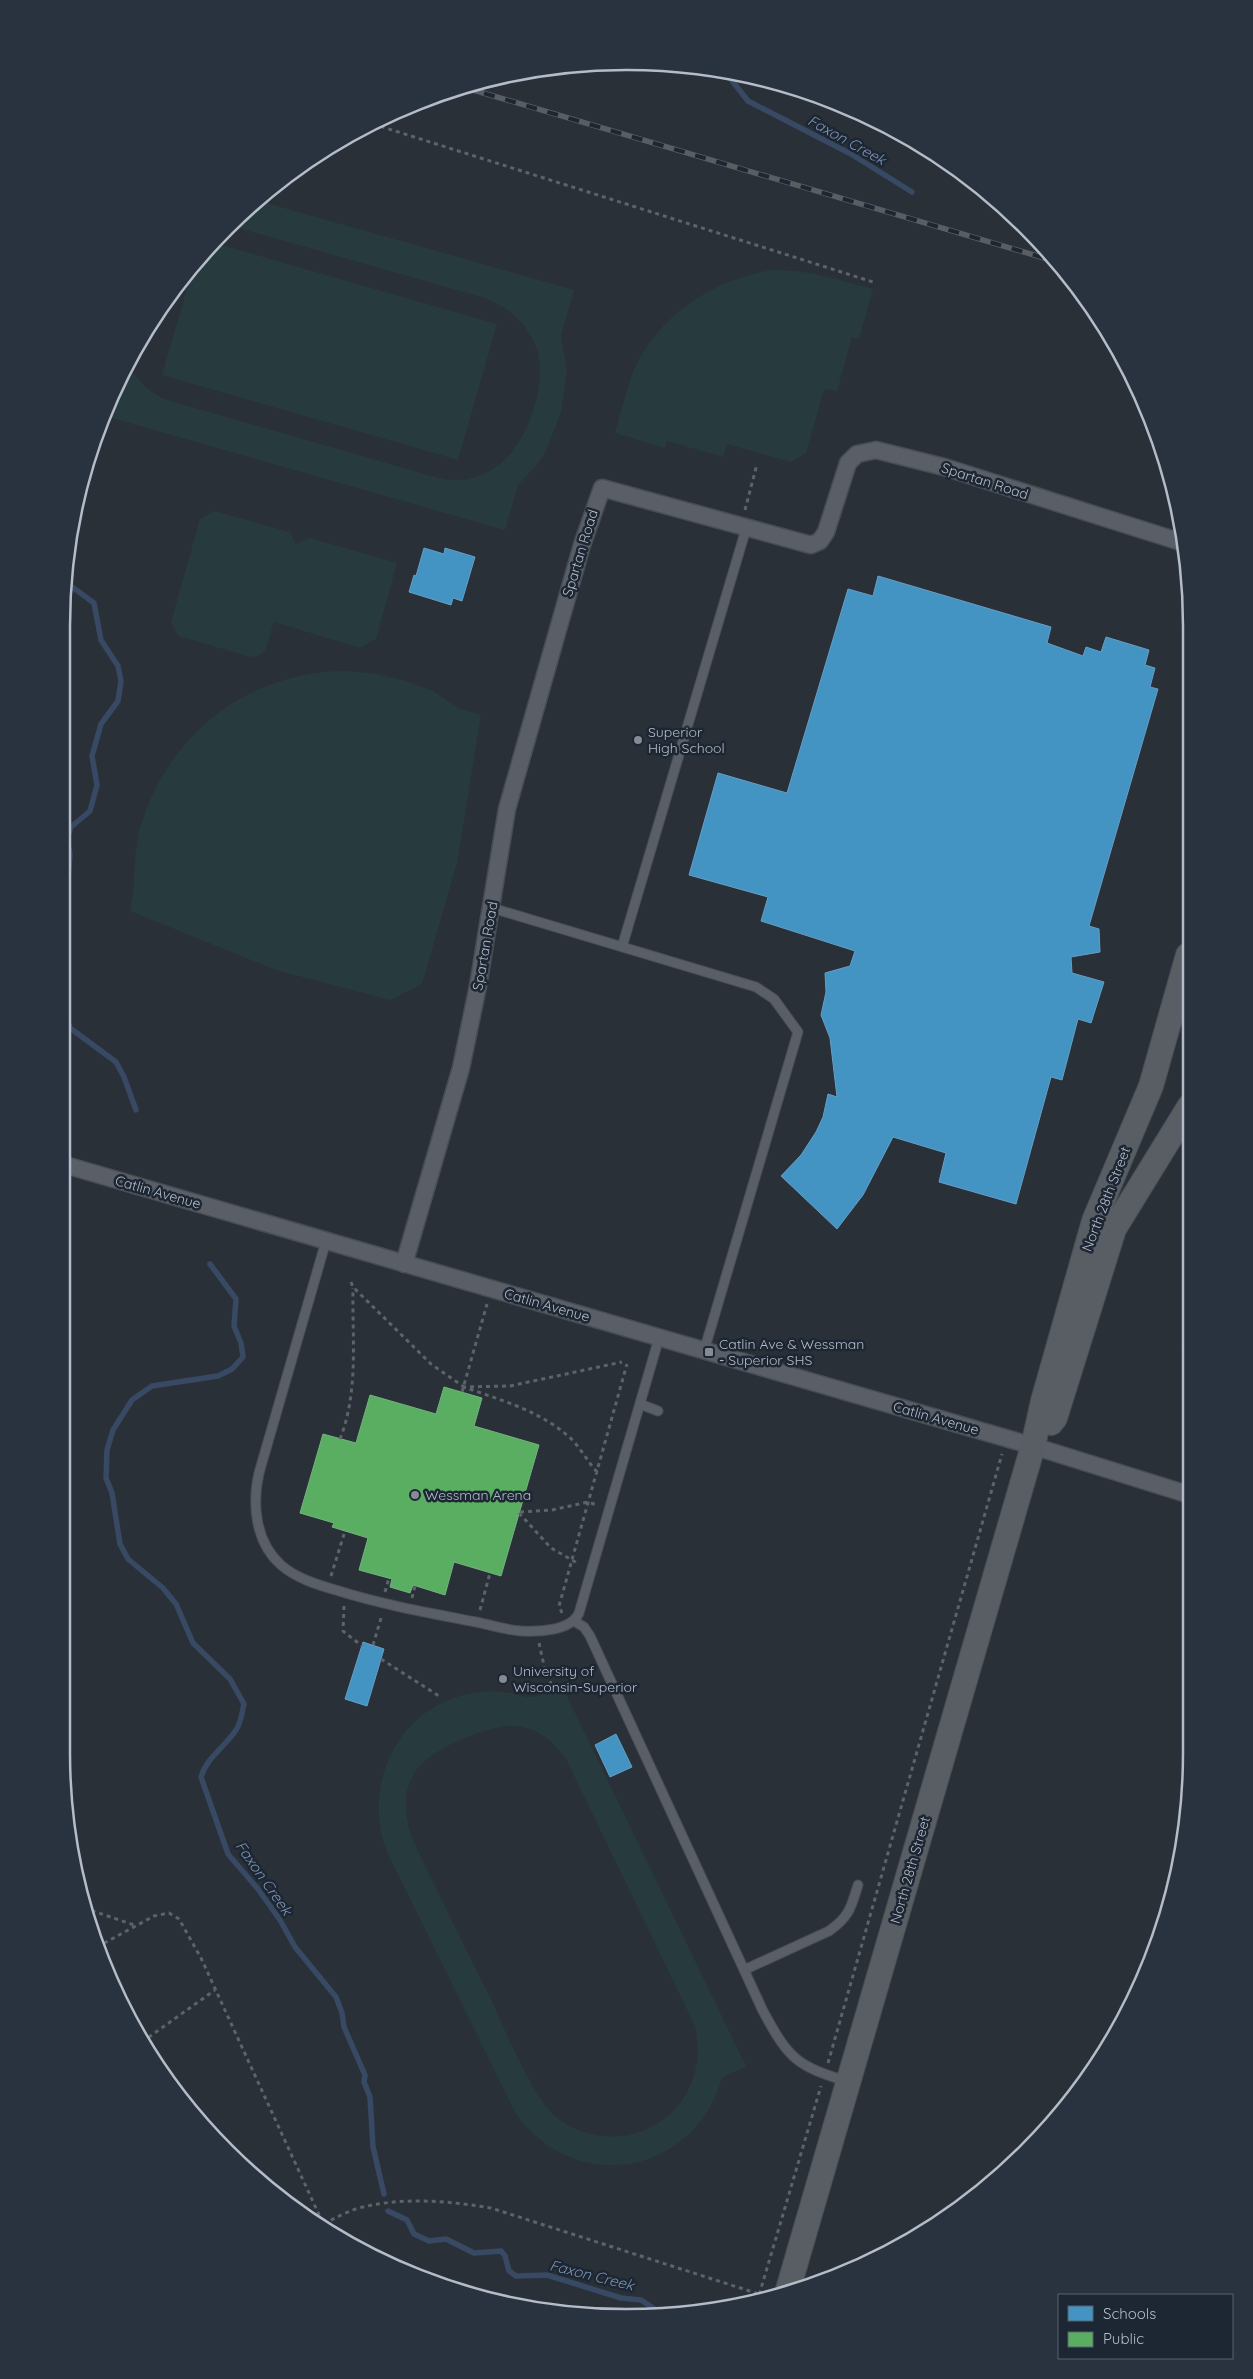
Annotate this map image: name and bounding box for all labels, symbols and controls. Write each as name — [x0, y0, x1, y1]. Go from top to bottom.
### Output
water label: Faxon Creek — [805, 111, 891, 170]
street label: Spartan Road — [939, 459, 1031, 503]
street label: Spartan Road — [558, 507, 602, 599]
place label: Superior High School — [648, 723, 725, 757]
marker: Superior High School — [632, 734, 644, 746]
street label: Spartan Road — [468, 900, 502, 992]
street label: North 28th Street — [1078, 1144, 1134, 1254]
street label: Catlin Avenue — [113, 1171, 203, 1213]
street label: Catlin Avenue — [502, 1284, 592, 1326]
place label: Catlin Ave & Wessman - Superior SHS — [719, 1335, 864, 1369]
marker: Catlin Ave & Wessman - Superior SHS — [703, 1346, 715, 1358]
street label: Catlin Avenue — [891, 1397, 981, 1439]
place label: Wessman Arena — [425, 1486, 531, 1504]
marker: Wessman Arena — [409, 1489, 421, 1501]
place label: University of Wisconsin-Superior — [513, 1662, 638, 1696]
marker: University of Wisconsin-Superior — [497, 1673, 509, 1685]
street label: North 28th Street — [886, 1814, 934, 1926]
water label: Faxon Creek — [231, 1837, 298, 1920]
water label: Faxon Creek — [548, 2255, 638, 2295]
legend — [1058, 2294, 1233, 2359]
text: Schools — [1103, 2304, 1156, 2323]
text: Public — [1103, 2329, 1144, 2348]

